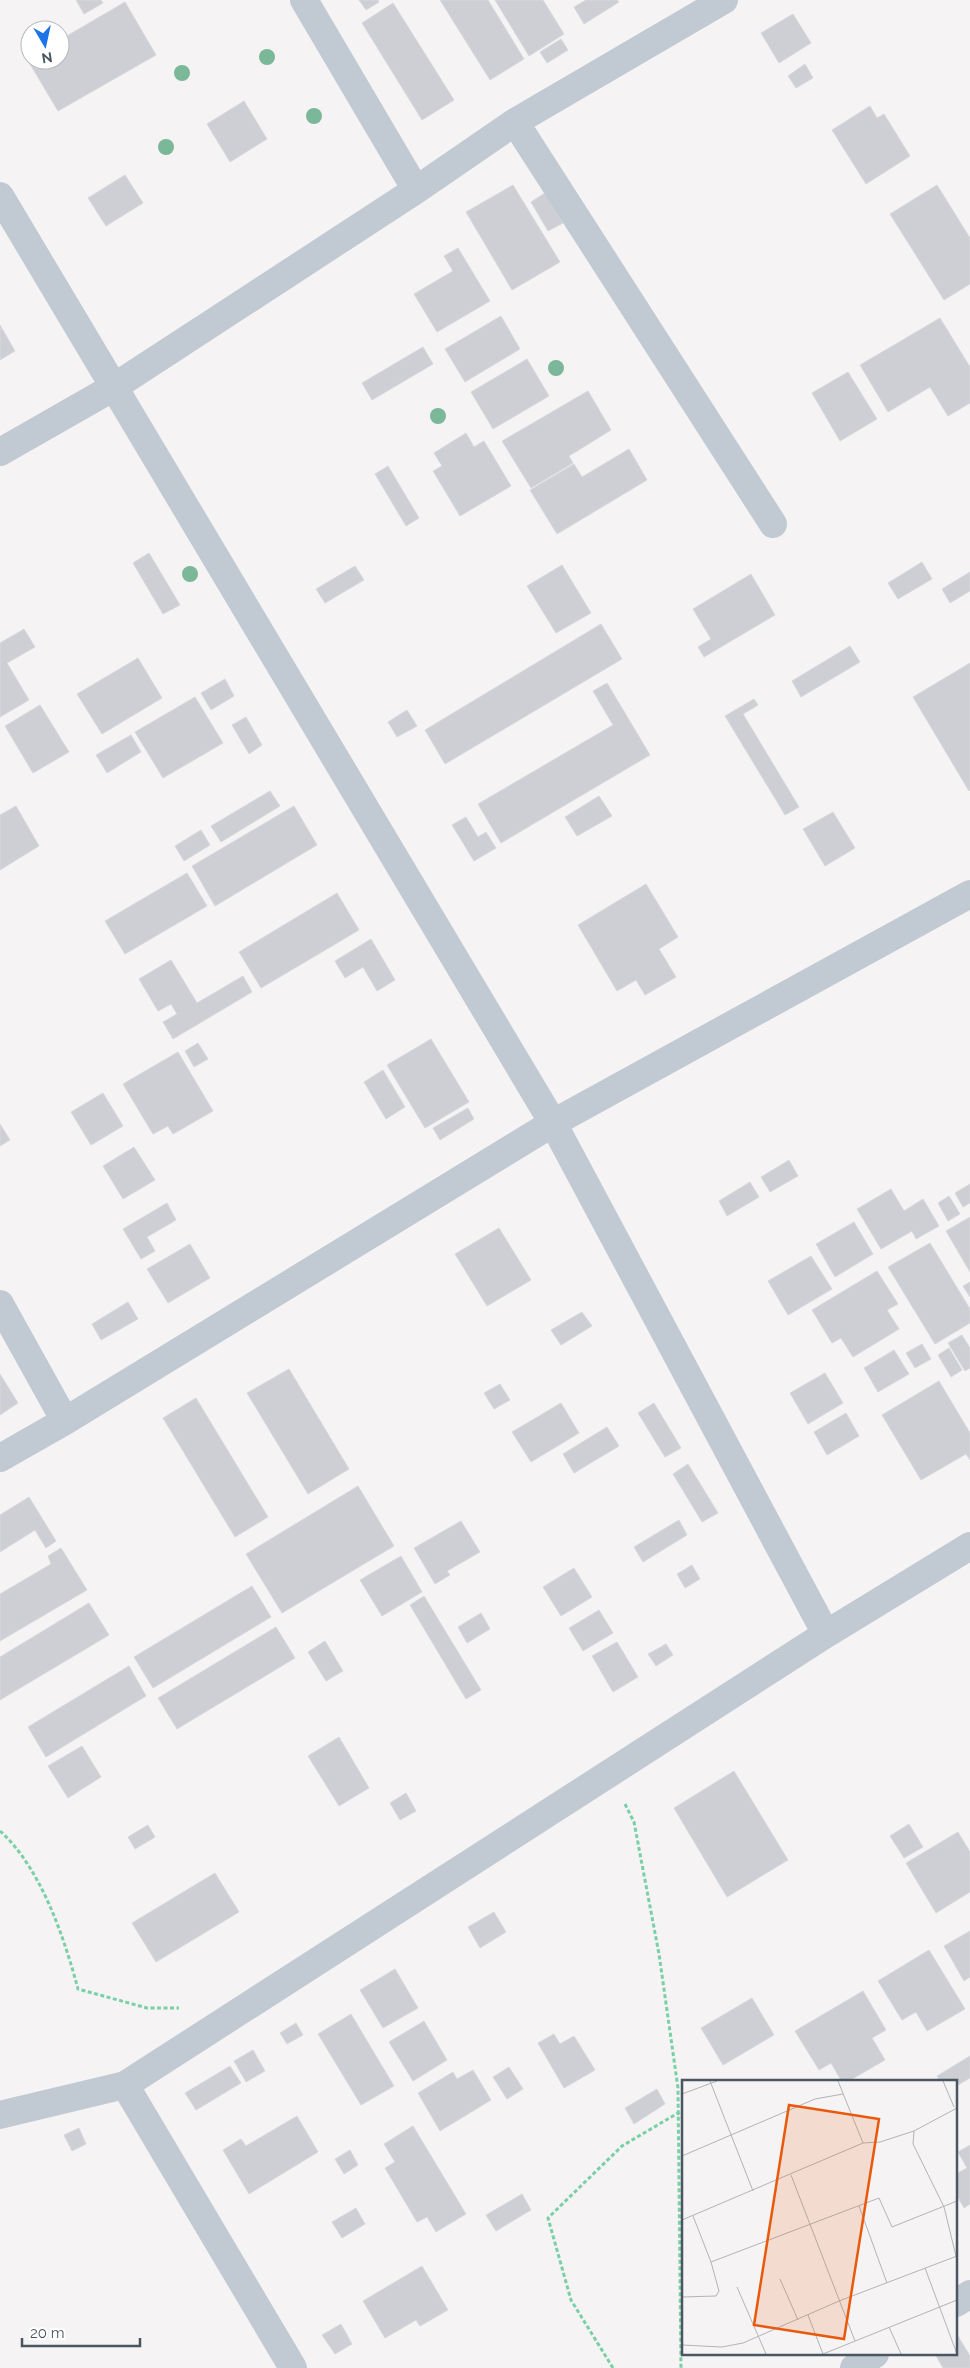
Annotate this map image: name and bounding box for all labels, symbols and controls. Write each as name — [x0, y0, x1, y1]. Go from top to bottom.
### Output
north arrow — [20, 20, 70, 70]
text: N — [41, 49, 54, 67]
inset map — [682, 2080, 958, 2356]
scale bar — [22, 2316, 140, 2348]
text: 20 m — [30, 2324, 65, 2342]

